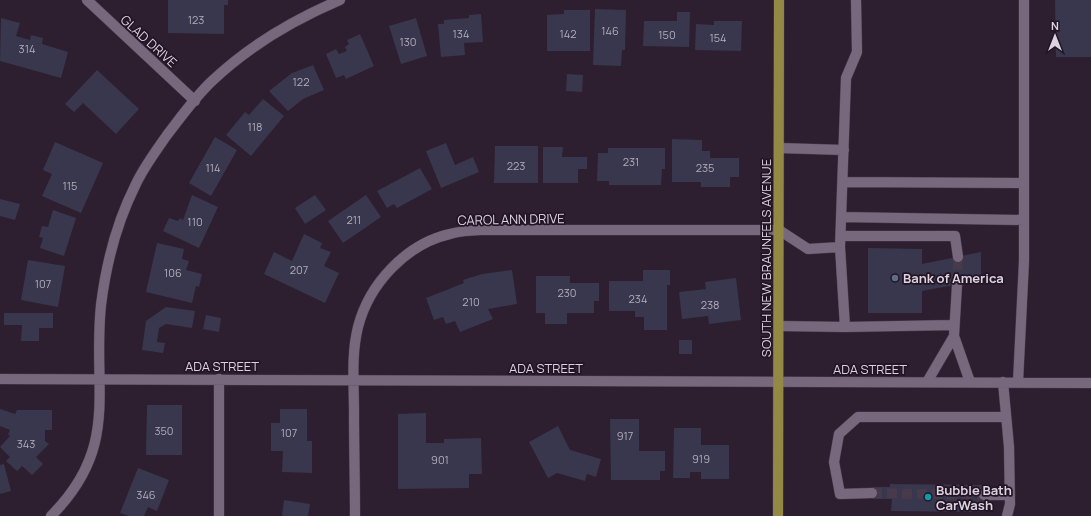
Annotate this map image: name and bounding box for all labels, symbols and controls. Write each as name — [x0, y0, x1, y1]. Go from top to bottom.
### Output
street label: GLAD DRIVE — [117, 11, 181, 71]
house number: 123 — [188, 12, 204, 27]
north arrow — [1035, 16, 1075, 56]
text: N — [1051, 18, 1059, 33]
house number: 146 — [601, 23, 619, 38]
house number: 134 — [453, 26, 469, 41]
house number: 142 — [559, 26, 577, 41]
house number: 150 — [658, 27, 676, 42]
house number: 154 — [709, 30, 727, 45]
house number: 130 — [399, 34, 417, 49]
house number: 314 — [19, 41, 35, 56]
house number: 122 — [293, 74, 309, 89]
house number: 118 — [248, 119, 262, 134]
house number: 231 — [623, 154, 639, 169]
house number: 223 — [507, 158, 525, 173]
street label: SOUTH NEW BRAUNFELS AVENUE — [757, 159, 775, 357]
house number: 114 — [205, 160, 221, 175]
house number: 235 — [696, 160, 714, 175]
house number: 115 — [63, 178, 77, 193]
street label: CAROL ANN DRIVE — [457, 209, 565, 229]
house number: 211 — [347, 212, 361, 227]
house number: 110 — [187, 214, 203, 229]
house number: 207 — [290, 262, 308, 277]
house number: 106 — [164, 265, 182, 280]
place label: Bank of America — [903, 269, 1004, 287]
marker: Bank of America — [890, 273, 900, 283]
house number: 107 — [35, 276, 51, 291]
house number: 230 — [557, 285, 577, 300]
house number: 234 — [629, 291, 647, 306]
house number: 210 — [462, 294, 480, 309]
house number: 238 — [701, 297, 719, 312]
street label: ADA STREET — [185, 357, 259, 375]
street label: ADA STREET — [509, 359, 583, 377]
street label: ADA STREET — [833, 360, 907, 378]
house number: 350 — [154, 423, 174, 438]
house number: 107 — [281, 425, 297, 440]
house number: 917 — [617, 428, 633, 443]
house number: 343 — [17, 436, 35, 451]
house number: 919 — [692, 451, 710, 466]
house number: 901 — [431, 452, 449, 467]
place label: Bubble Bath CarWash — [936, 481, 1012, 514]
house number: 346 — [136, 487, 156, 502]
marker: Bubble Bath CarWash — [923, 492, 933, 502]

